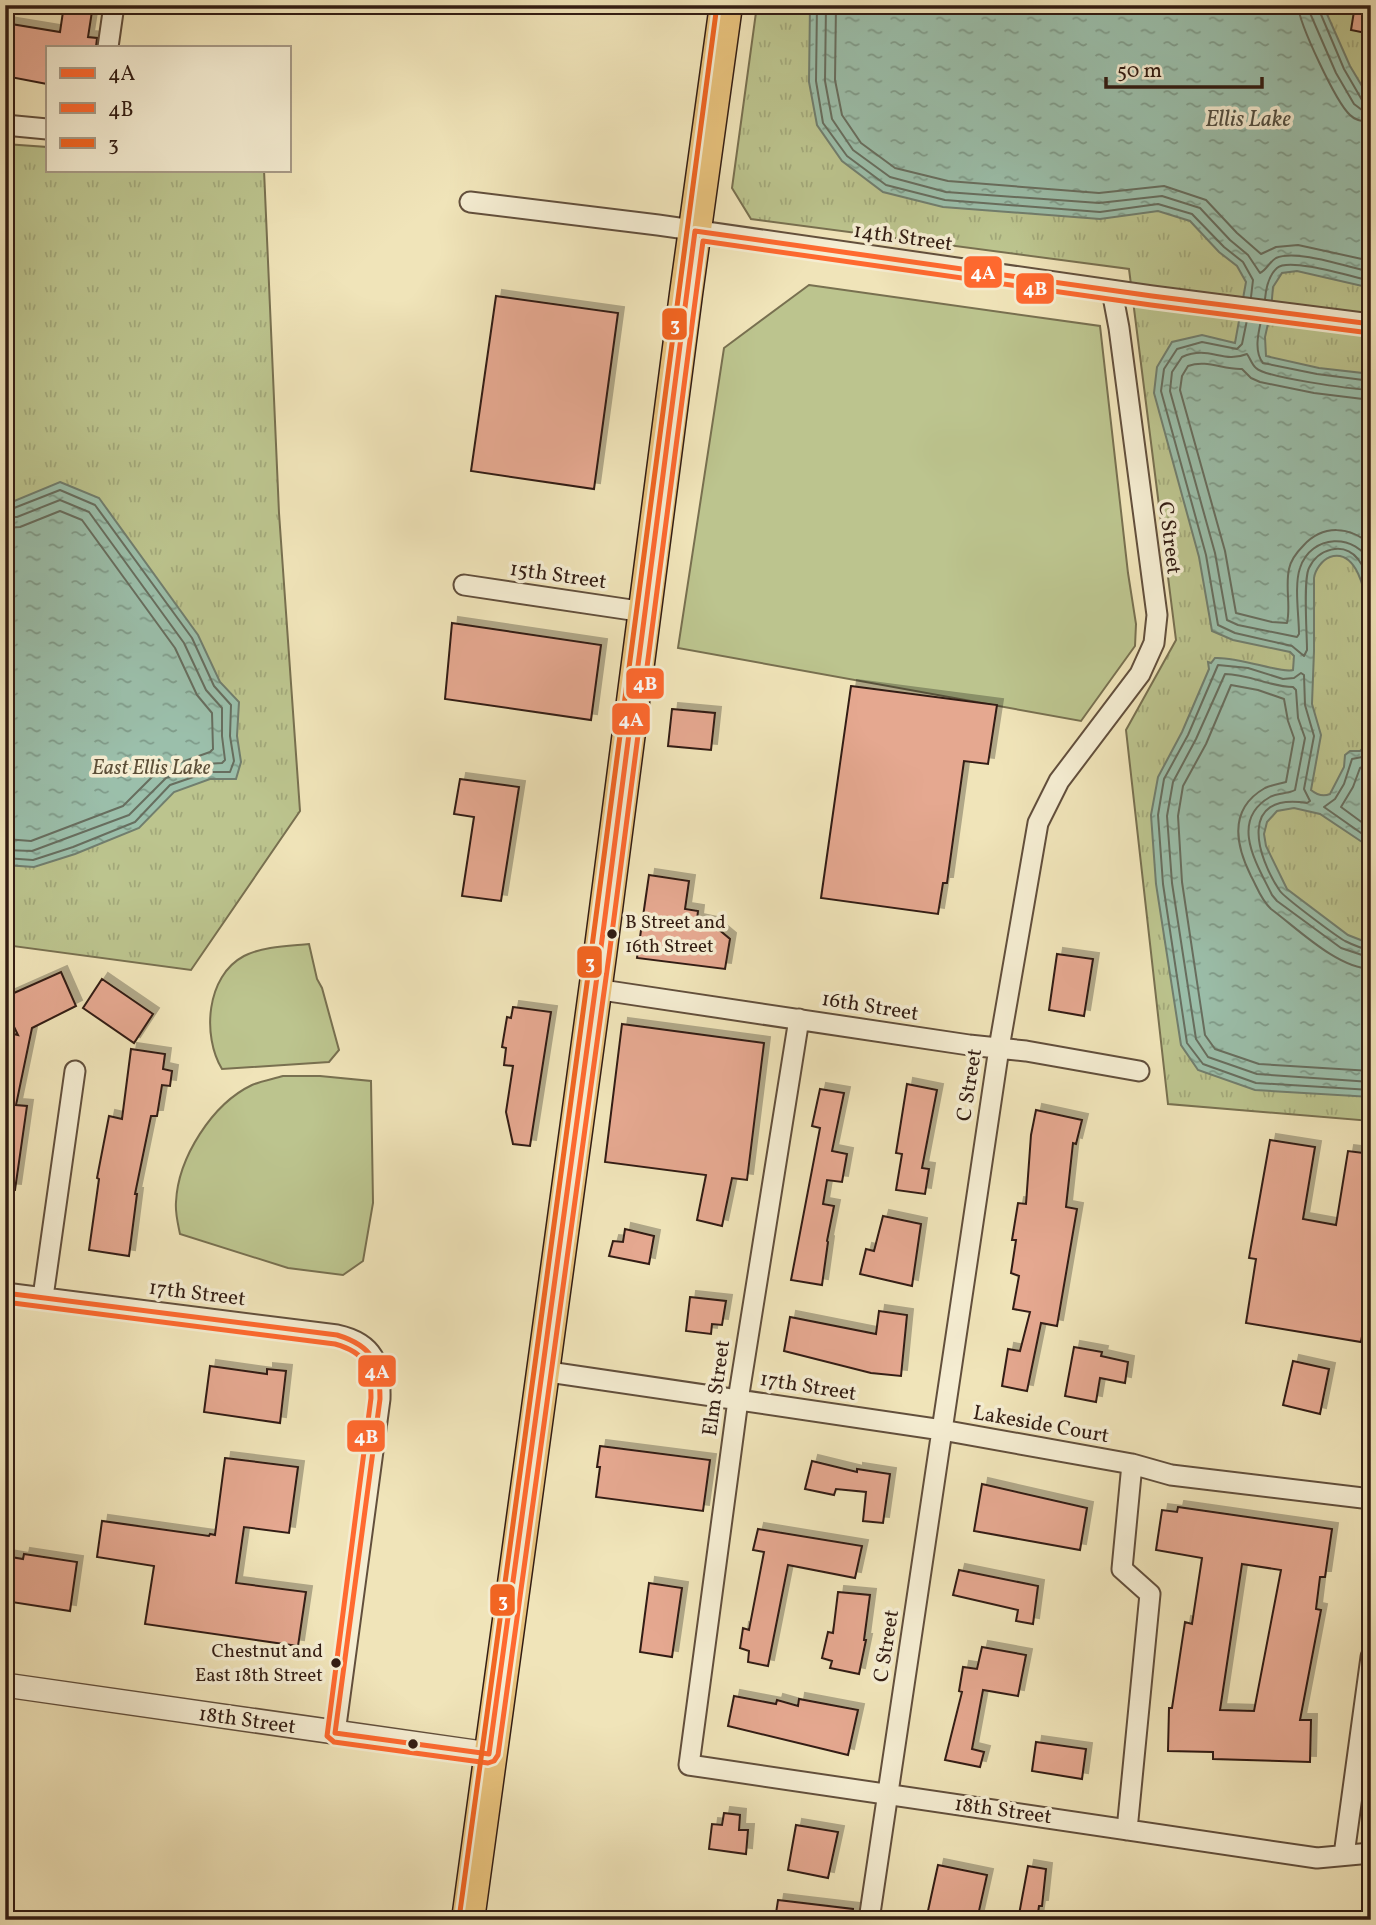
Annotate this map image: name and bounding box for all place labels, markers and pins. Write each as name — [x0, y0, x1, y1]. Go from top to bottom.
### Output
place label: B Street and 16th Street — [625, 910, 726, 960]
marker: B Street and 16th Street — [605, 927, 619, 941]
place label: Chestnut and East 18th Street — [195, 1639, 323, 1689]
marker: Chestnut and East 18th Street — [329, 1656, 343, 1670]
unlabelled marker — [406, 1737, 420, 1751]

